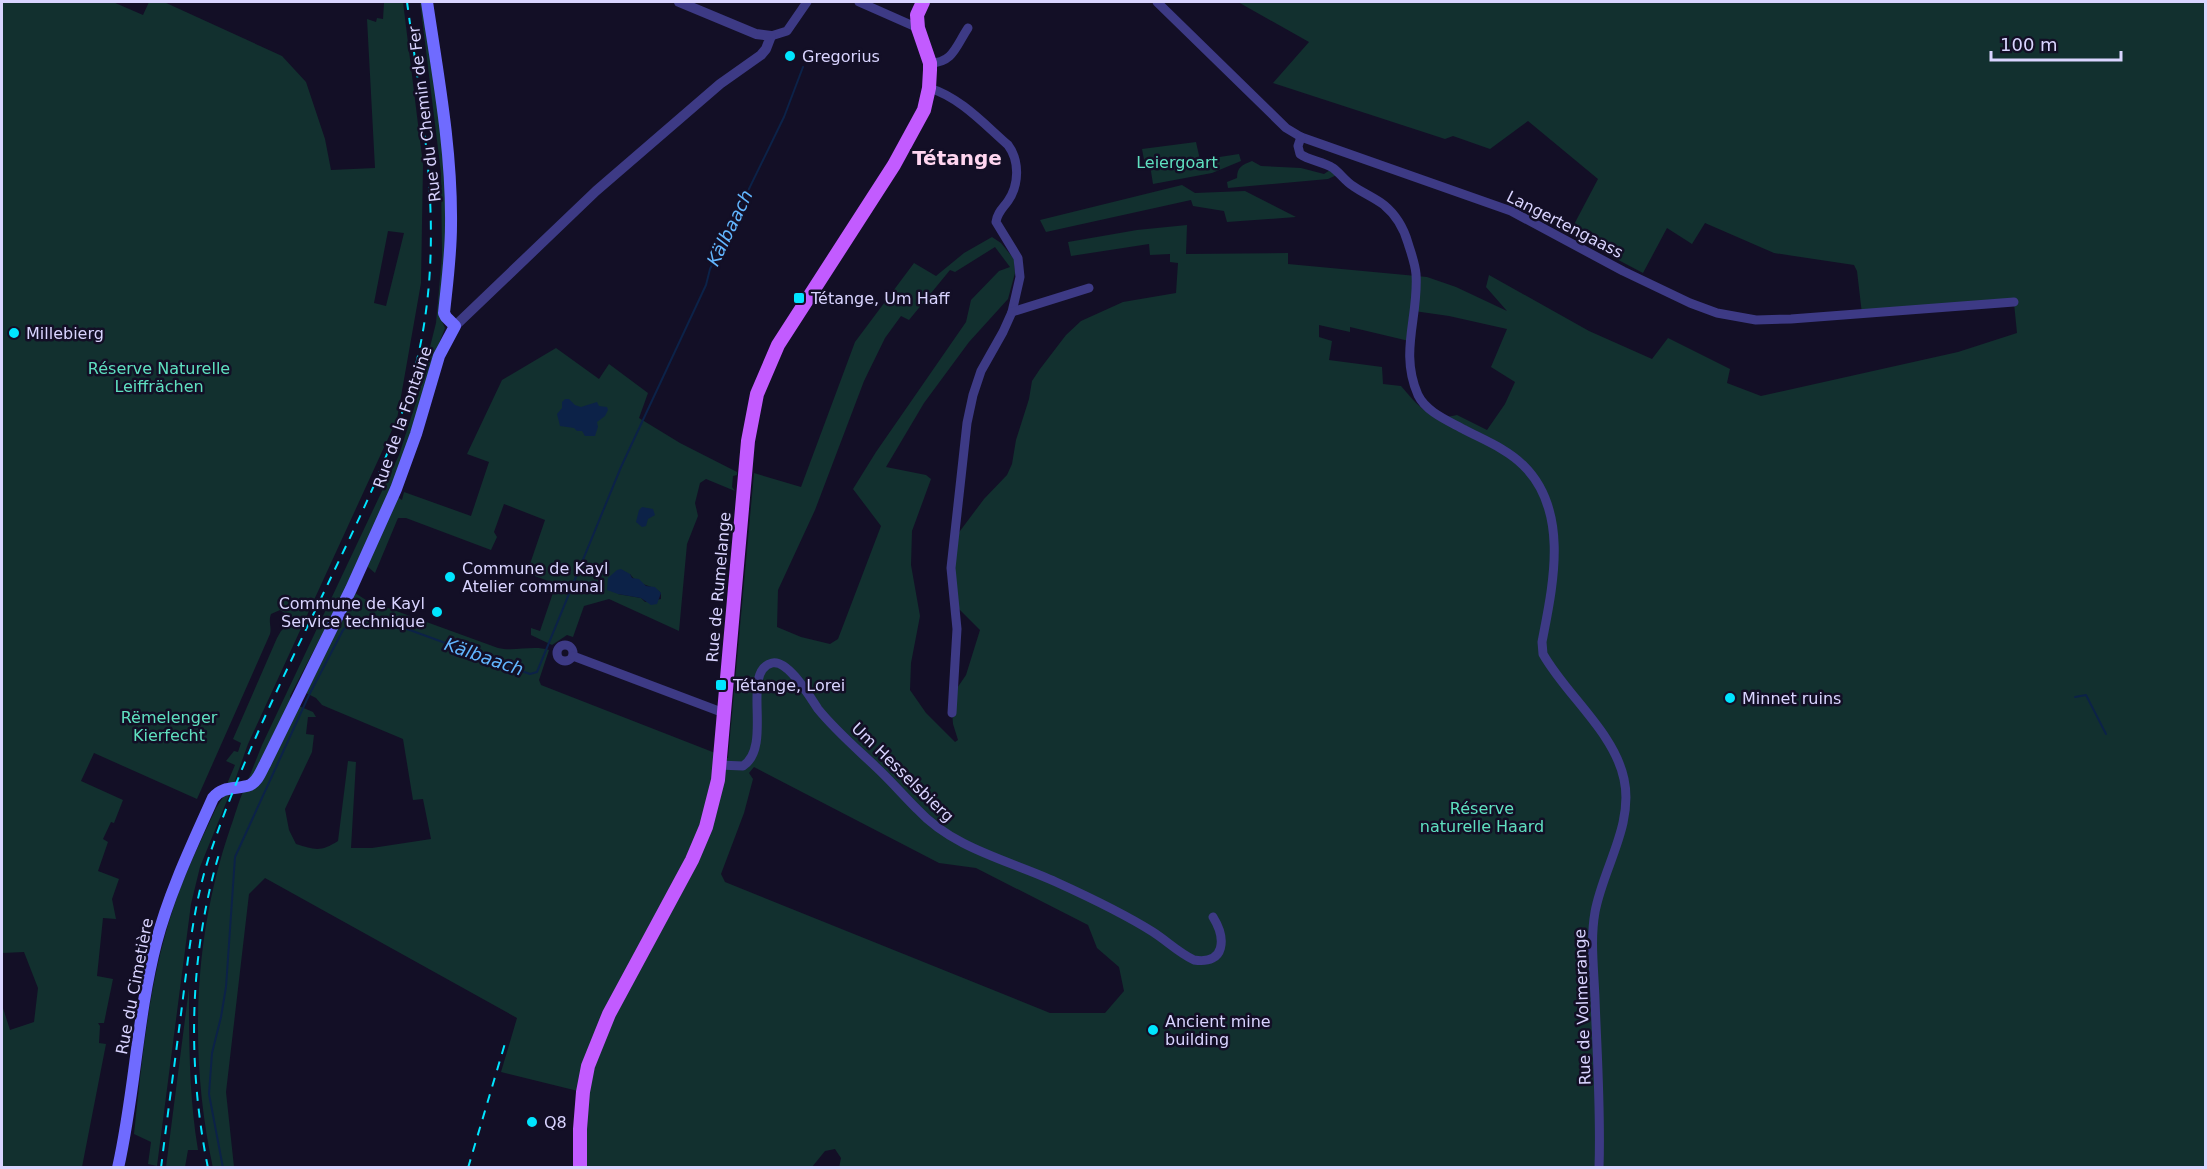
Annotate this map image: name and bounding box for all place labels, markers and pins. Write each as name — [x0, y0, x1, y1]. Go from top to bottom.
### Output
place label: Gregorius — [802, 47, 880, 66]
marker: Gregorius — [783, 49, 797, 63]
place label: Tétange, Um Haff — [810, 289, 951, 308]
marker: Tétange, Um Haff — [792, 291, 806, 305]
place label: Millebierg — [26, 324, 104, 343]
marker: Millebierg — [7, 326, 21, 340]
place label: Commune de Kayl Atelier communal — [462, 559, 608, 596]
marker: Commune de Kayl Atelier communal — [443, 570, 457, 584]
place label: Commune de Kayl Service technique — [279, 594, 425, 631]
marker: Commune de Kayl Service technique — [430, 605, 444, 619]
place label: Tétange, Lorei — [732, 676, 845, 695]
marker: Tétange, Lorei — [714, 678, 728, 692]
place label: Minnet ruins — [1742, 689, 1841, 708]
marker: Minnet ruins — [1723, 691, 1737, 705]
place label: Ancient mine building — [1165, 1012, 1271, 1049]
marker: Ancient mine building — [1146, 1023, 1160, 1037]
place label: Q8 — [544, 1113, 567, 1132]
marker: Q8 — [525, 1115, 539, 1129]

